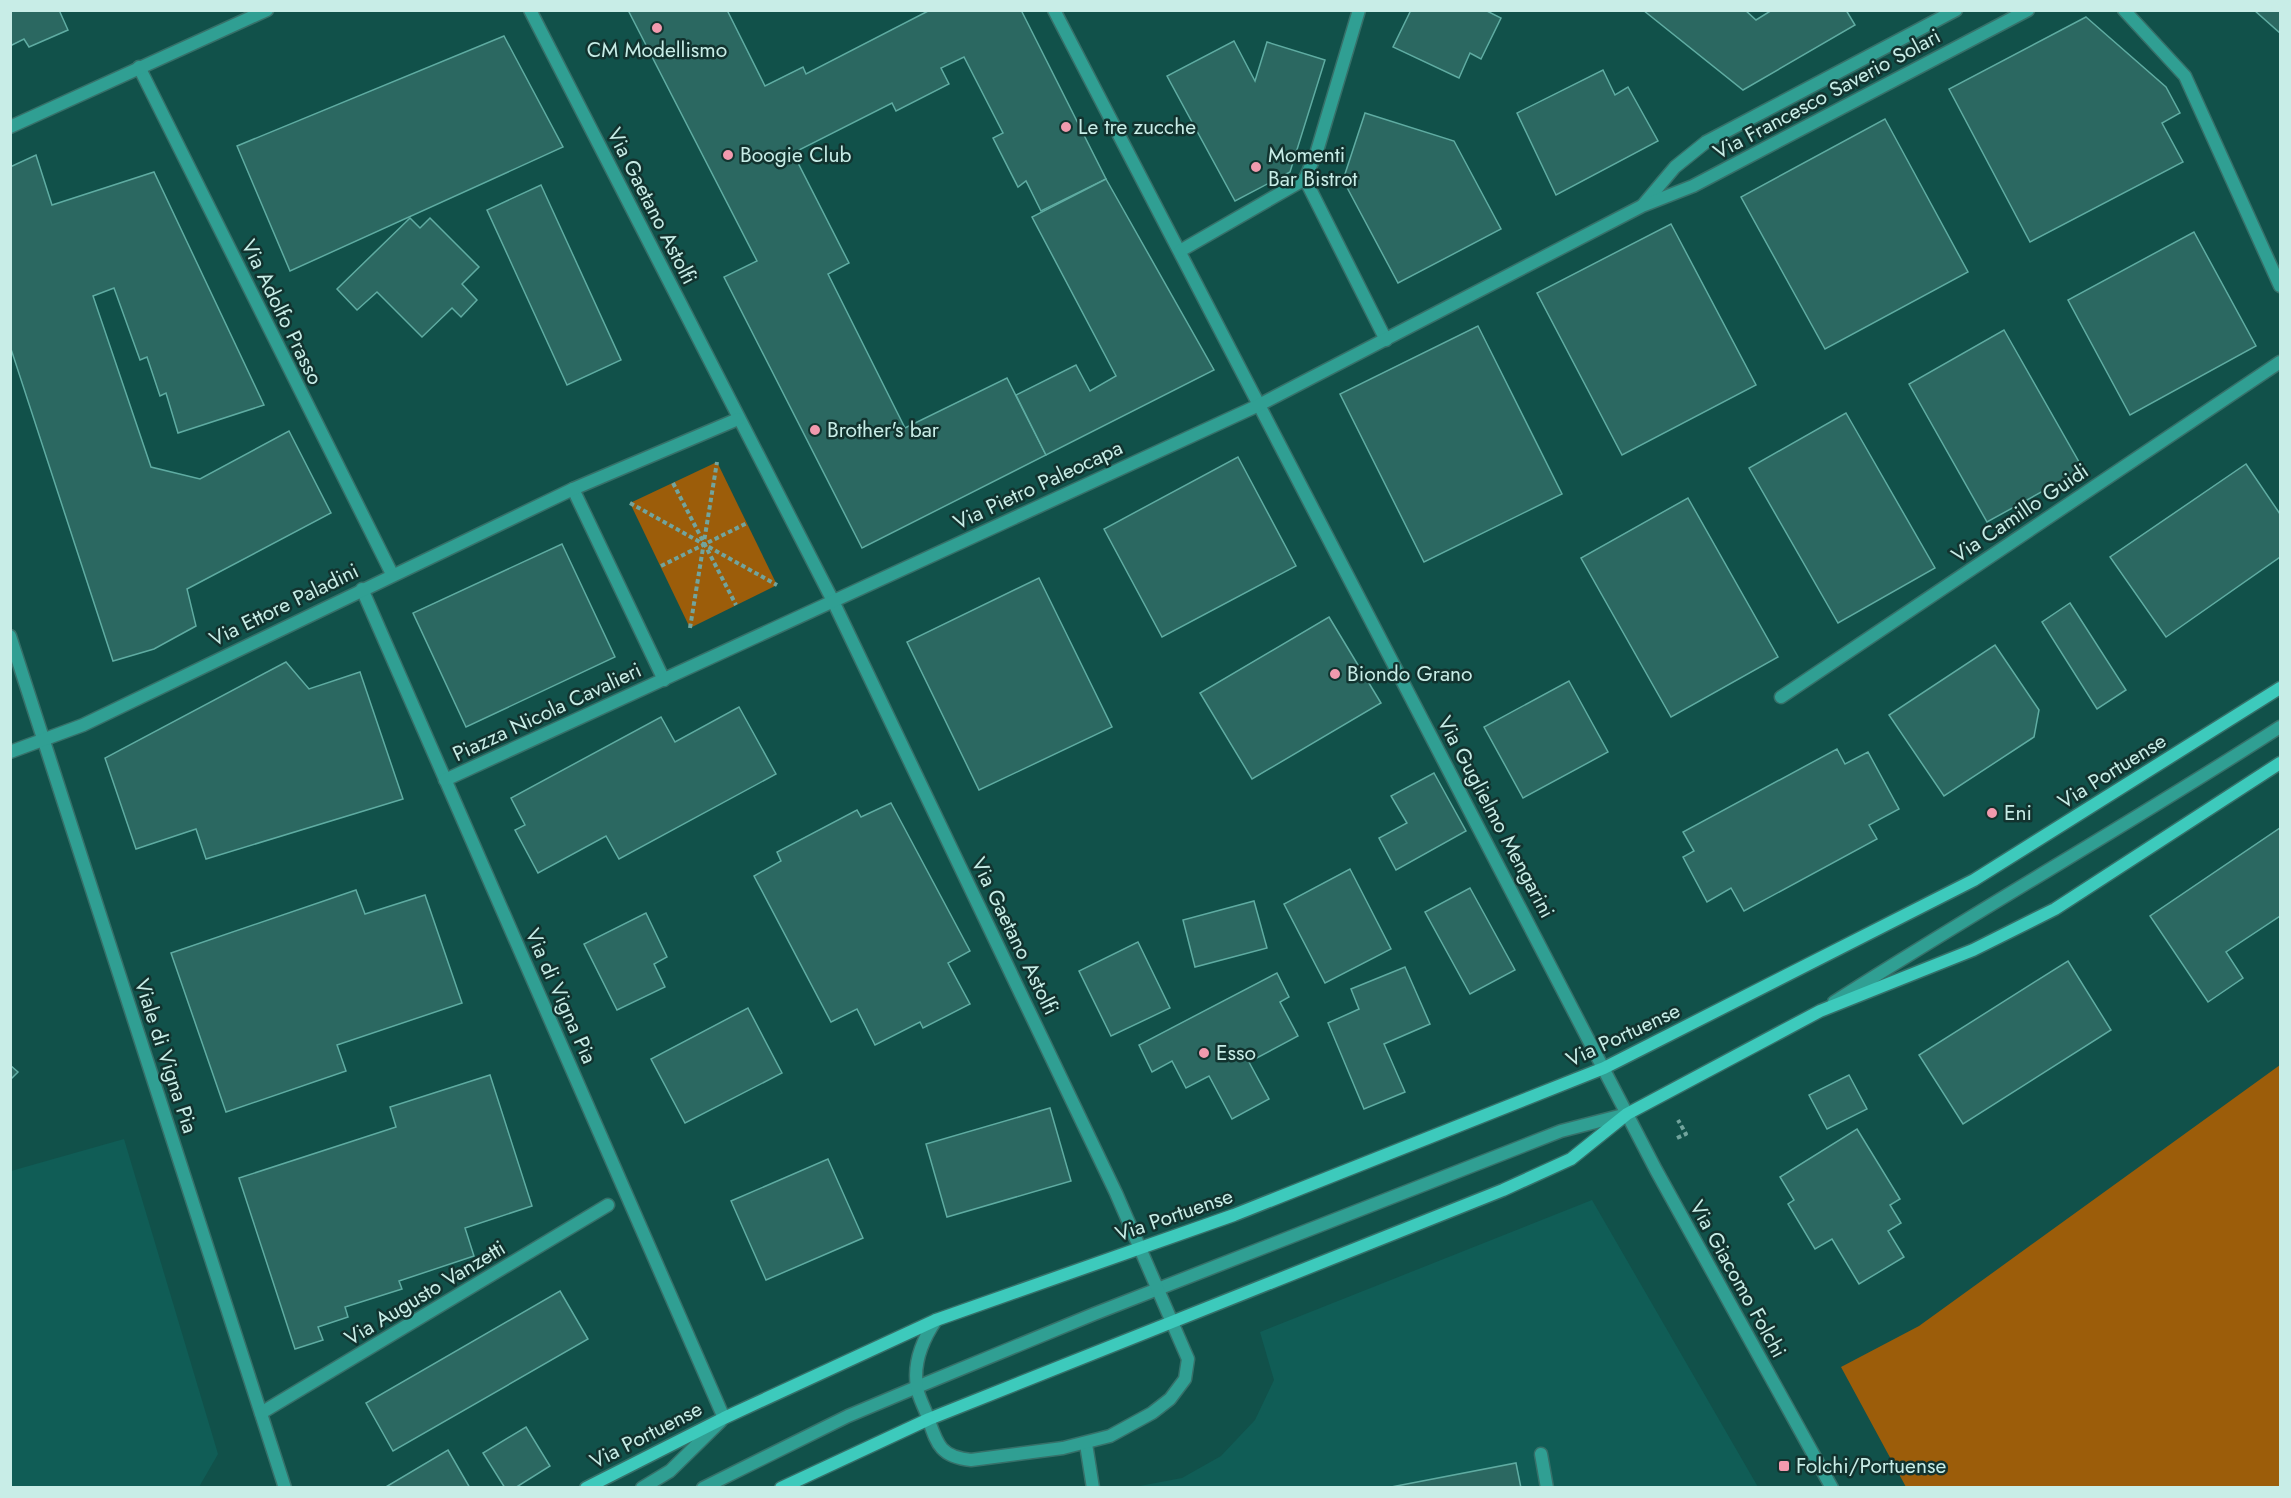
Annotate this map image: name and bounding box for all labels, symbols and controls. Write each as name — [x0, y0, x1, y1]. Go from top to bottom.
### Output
marker: CM Modellismo — [650, 21, 664, 35]
street label: Via Francesco Saverio Solari — [1708, 21, 1946, 167]
place label: CM Modellismo — [587, 35, 727, 65]
place label: Le tre zucche — [1078, 112, 1196, 142]
marker: Le tre zucche — [1059, 120, 1073, 134]
street label: Via Gaetano Astolfi — [600, 123, 704, 289]
place label: Boogie Club — [740, 140, 851, 170]
place label: Momenti Bar Bistrot — [1268, 140, 1357, 194]
marker: Boogie Club — [721, 148, 735, 162]
marker: Momenti Bar Bistrot — [1249, 160, 1263, 174]
street label: Via Adolfo Prasso — [234, 234, 330, 390]
place label: Brother's bar — [827, 415, 940, 445]
marker: Brother's bar — [808, 423, 822, 437]
street label: Via Pietro Paleocapa — [949, 433, 1127, 537]
street label: Via Camillo Guidi — [1945, 456, 2095, 570]
street label: Via Ettore Paladini — [204, 556, 364, 654]
street label: Piazza Nicola Cavalieri — [448, 655, 646, 769]
place label: Biondo Grano — [1347, 659, 1472, 689]
marker: Biondo Grano — [1328, 667, 1342, 681]
street label: Via Guglielmo Mengarini — [1430, 711, 1562, 923]
street label: Via Portuense — [2052, 726, 2172, 816]
place label: Eni — [2004, 798, 2032, 828]
marker: Eni — [1985, 806, 1999, 820]
street label: Via Gaetano Astolfi — [964, 852, 1066, 1020]
street label: Via di Vigna Pia — [518, 924, 604, 1068]
street label: Viale di Vigna Pia — [127, 975, 205, 1137]
street label: Via Portuense — [1561, 995, 1685, 1074]
place label: Esso — [1216, 1038, 1256, 1068]
marker: Esso — [1197, 1046, 1211, 1060]
street label: Via Portuense — [1111, 1181, 1237, 1249]
street label: Via Giacomo Folchi — [1682, 1195, 1794, 1363]
street label: Via Augusto Vanzetti — [339, 1233, 511, 1353]
street label: Via Portuense — [585, 1394, 708, 1476]
place label: Folchi/Portuense — [1796, 1451, 1946, 1481]
marker: Folchi/Portuense — [1777, 1459, 1791, 1473]

